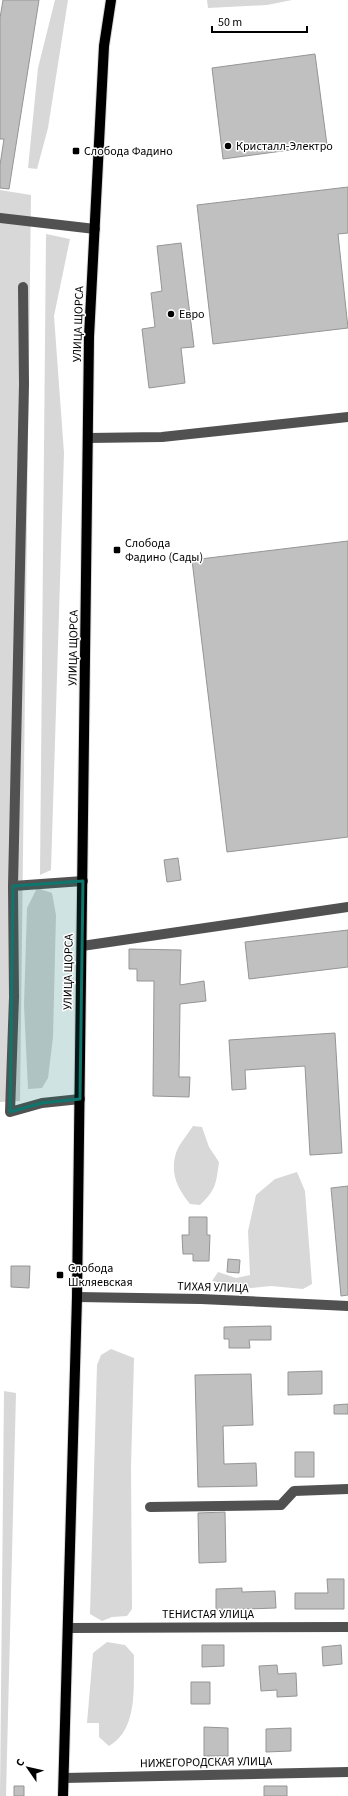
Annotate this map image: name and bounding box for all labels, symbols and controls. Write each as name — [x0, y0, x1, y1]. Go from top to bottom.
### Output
scale bar — [212, 8, 307, 34]
text: 50 m — [218, 14, 242, 31]
place label: Кристалл-Электро — [236, 138, 333, 155]
marker: Кристалл-Электро — [223, 141, 233, 151]
place label: Слобода Фадино — [84, 143, 173, 160]
marker: Слобода Фадино — [71, 146, 81, 156]
street label: УЛИЦА ЩОРСА — [69, 285, 88, 362]
place label: Евро — [179, 306, 205, 323]
marker: Евро — [166, 309, 176, 319]
place label: Слобода Фадино (Сады) — [125, 535, 203, 566]
marker: Слобода Фадино (Сады) — [112, 545, 122, 555]
street label: УЛИЦА ЩОРСА — [64, 609, 83, 686]
street label: УЛИЦА ЩОРСА — [59, 933, 78, 1010]
place label: Слобода Шкляевская — [68, 1260, 133, 1291]
marker: Слобода Шкляевская — [55, 1270, 65, 1280]
street label: ТИХАЯ УЛИЦА — [177, 1278, 249, 1297]
street label: ТЕНИСТАЯ УЛИЦА — [162, 1606, 255, 1623]
north arrow — [8, 1748, 48, 1788]
street label: НИЖЕГОРОДСКАЯ УЛИЦА — [140, 1753, 273, 1772]
text: С — [12, 1755, 28, 1770]

